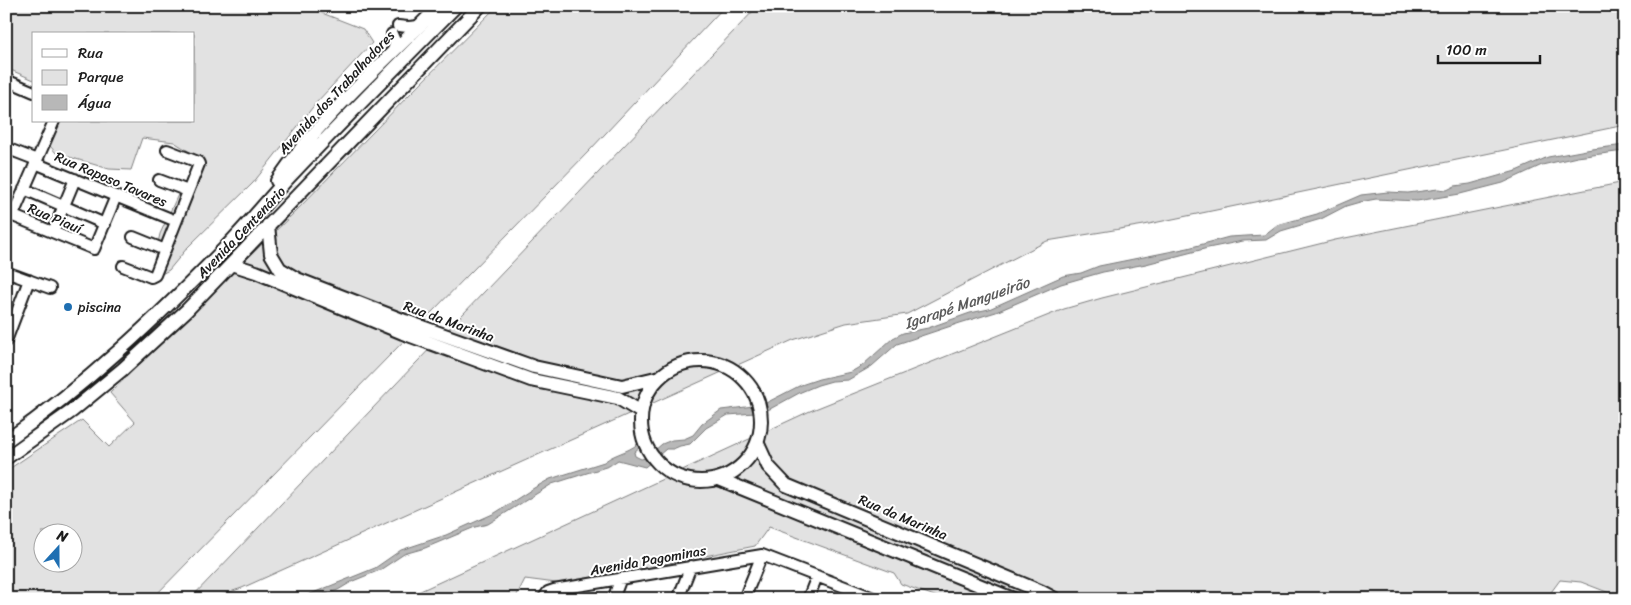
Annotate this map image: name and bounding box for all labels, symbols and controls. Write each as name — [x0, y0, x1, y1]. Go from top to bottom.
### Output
street label: Avenida dos Trabalhadores — [271, 24, 401, 161]
legend — [32, 32, 195, 122]
scale bar — [1438, 32, 1541, 64]
text: 100 m — [1446, 37, 1487, 63]
text: Rua — [78, 40, 103, 66]
text: Parque — [78, 64, 123, 90]
text: Água — [77, 90, 111, 116]
street label: Rua Raposo Tavares — [51, 144, 172, 215]
street label: Avenida Centenário — [190, 180, 292, 285]
street label: Rua Piauí — [24, 196, 88, 242]
water label: Igarapé Mangueirão — [900, 269, 1034, 337]
street label: Rua da Marinha — [400, 294, 498, 349]
place label: piscina — [77, 295, 121, 320]
marker: piscina — [62, 301, 74, 313]
street label: Rua da Marinha — [854, 487, 951, 547]
north arrow — [32, 522, 82, 572]
text: N — [53, 523, 72, 550]
street label: Avenida Pagominas — [587, 538, 709, 583]

